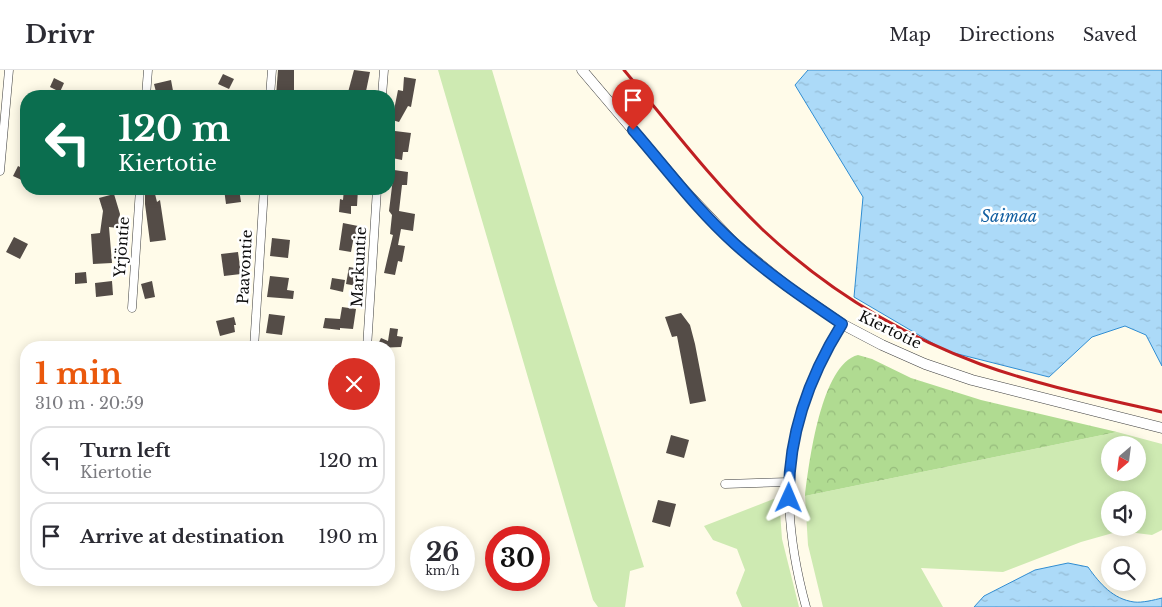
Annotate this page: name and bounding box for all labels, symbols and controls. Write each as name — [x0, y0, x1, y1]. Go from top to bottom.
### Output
text: Drivr — [25, 20, 94, 49]
text: Map — [889, 24, 931, 46]
text: Directions — [959, 24, 1055, 46]
text: Saved — [1083, 24, 1137, 46]
pin — [612, 79, 654, 130]
icon: arrive — [619, 86, 647, 114]
text: 120 m — [118, 107, 231, 150]
icon: left — [35, 110, 100, 175]
text: Kiertotie — [118, 150, 217, 177]
water label: Saimaa — [981, 206, 1037, 226]
street label: Yrjöntie — [110, 216, 133, 279]
street label: Markuntie — [347, 226, 370, 308]
street label: Paavontie — [233, 229, 256, 305]
street label: Kiertotie — [856, 306, 925, 353]
text: 1 min — [35, 355, 122, 392]
button: close — [328, 358, 380, 410]
text: 310 m · 20:59 — [35, 393, 144, 413]
north arrow — [1101, 436, 1146, 481]
map controls — [1101, 436, 1146, 591]
text: Turn left — [80, 439, 171, 462]
icon: left — [37, 446, 65, 474]
text: 120 m — [318, 449, 378, 472]
text: Kiertotie — [80, 462, 152, 482]
position arrow — [762, 471, 814, 523]
button: sound — [1101, 491, 1146, 536]
icon: arrive — [37, 522, 65, 550]
text: Arrive at destination — [80, 525, 284, 548]
text: 190 m — [318, 525, 378, 548]
speed limit sign: 30 — [485, 526, 550, 591]
text: 26 — [426, 537, 459, 568]
button: search — [1101, 546, 1146, 591]
text: km/h — [425, 563, 460, 578]

